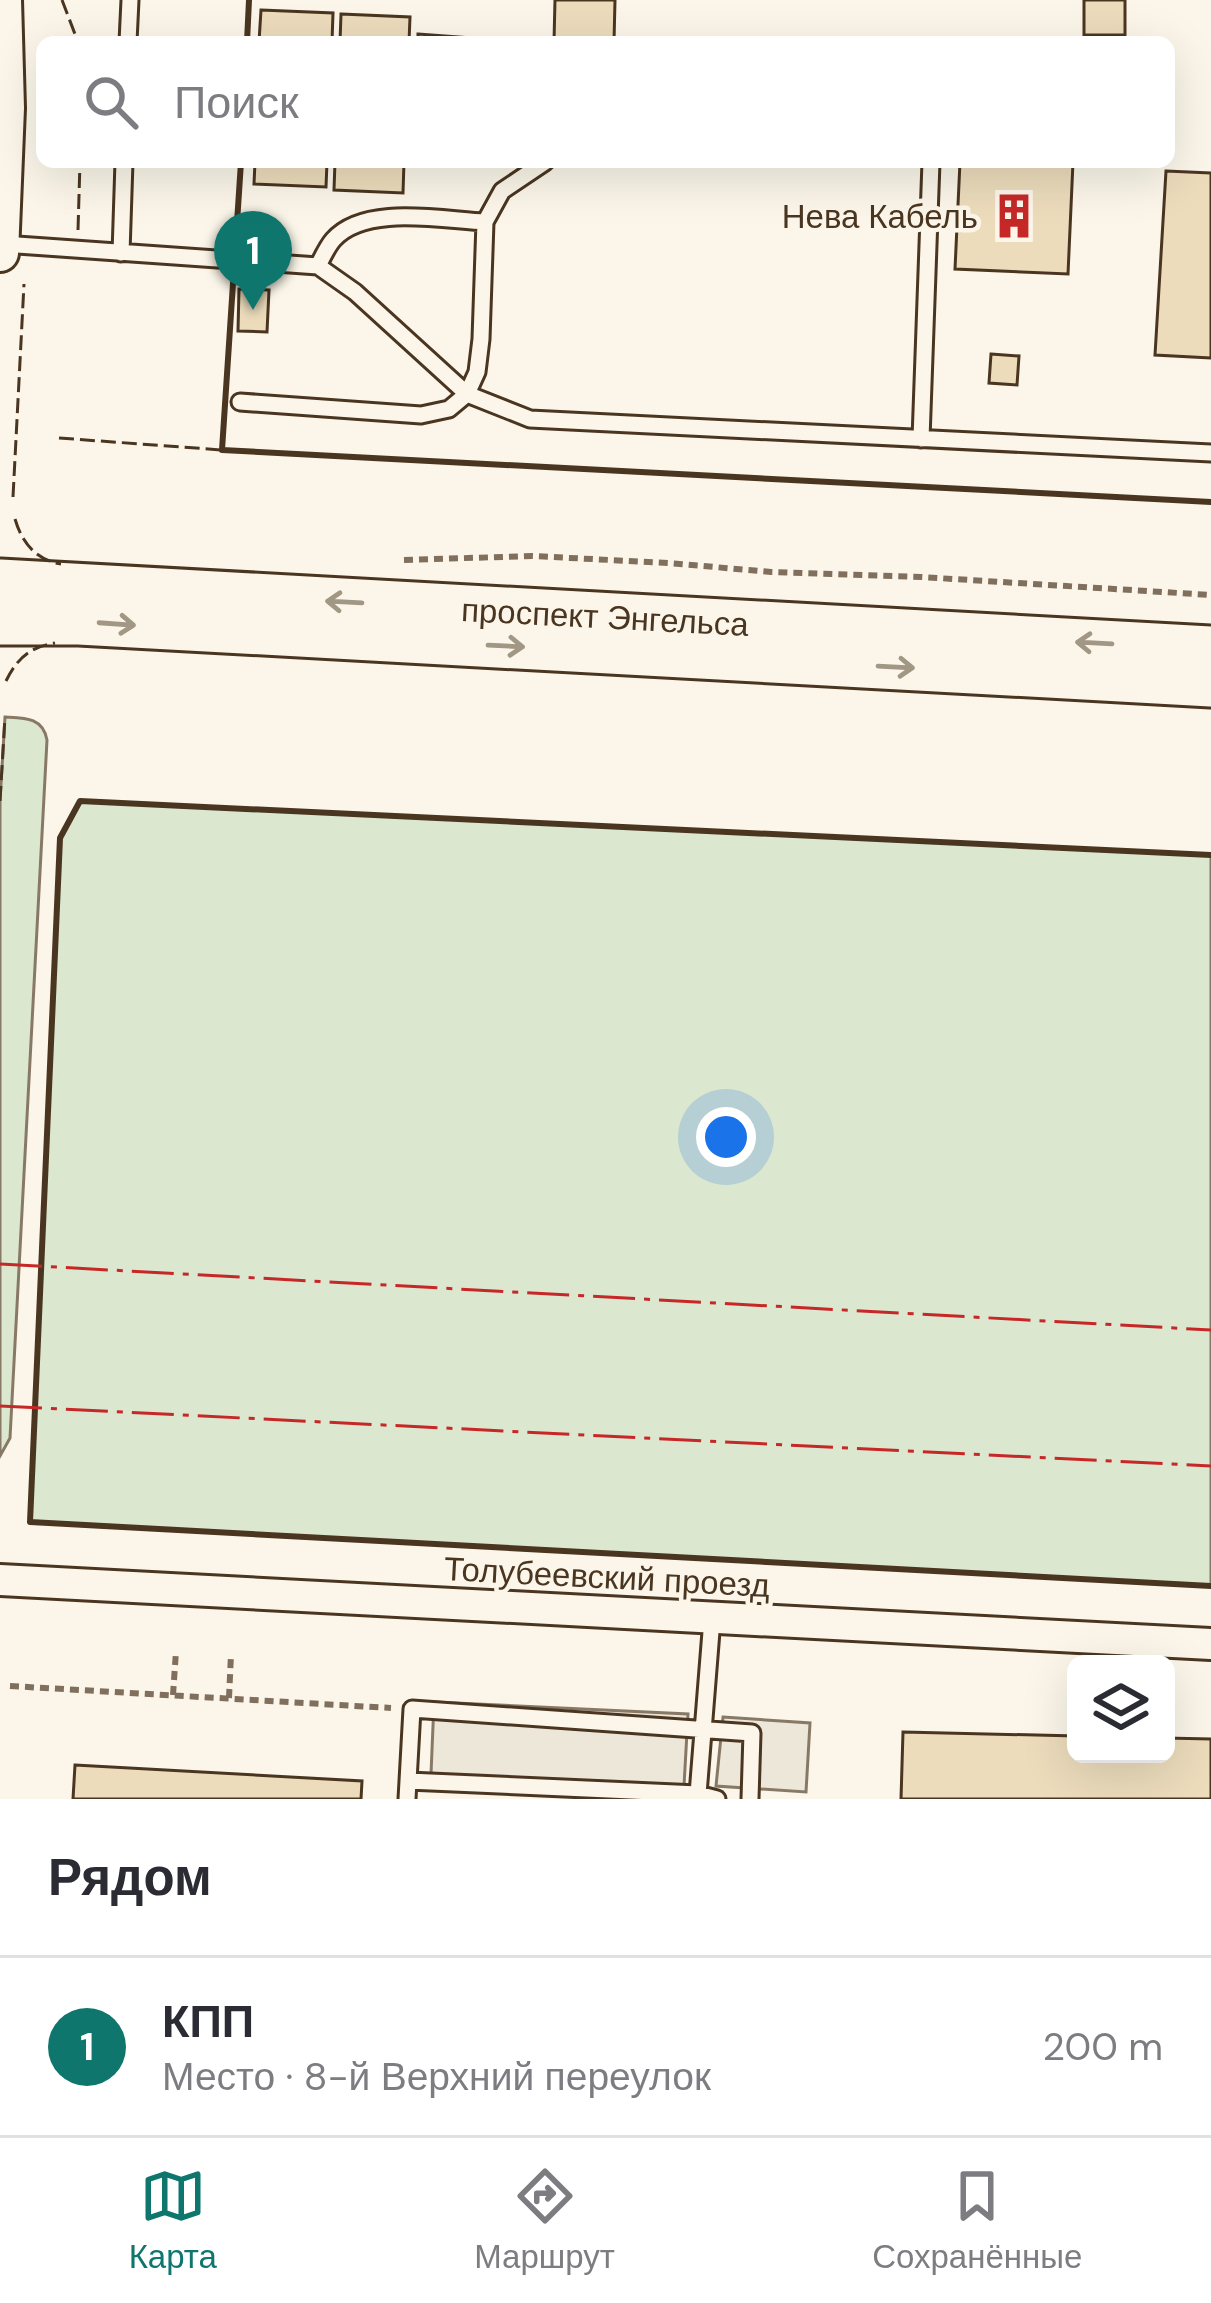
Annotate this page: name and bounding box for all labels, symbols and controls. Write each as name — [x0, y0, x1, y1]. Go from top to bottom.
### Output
search box — [36, 36, 1175, 168]
icon: search — [78, 69, 144, 135]
text: Поиск — [174, 73, 299, 132]
building icon: Нева Кабель — [989, 191, 1039, 241]
place label: Нева Кабель — [782, 195, 978, 238]
pin: 1 — [214, 211, 292, 310]
street label: проспект Энгельса — [460, 588, 750, 646]
one-way arrow — [325, 591, 364, 614]
one-way arrow — [97, 613, 136, 636]
one-way arrow — [1075, 631, 1114, 654]
one-way arrow — [486, 635, 525, 658]
one-way arrow — [876, 656, 915, 679]
your location — [696, 1107, 756, 1167]
street label: Толубеевский проезд — [443, 1547, 771, 1607]
map controls — [1067, 1655, 1175, 1763]
button: layers — [1067, 1655, 1175, 1763]
text: Рядом — [48, 1844, 212, 1911]
text: КПП — [162, 1992, 254, 2051]
text: 1 — [80, 2021, 94, 2072]
text: 200 m — [1042, 2021, 1163, 2072]
text: Место · 8-й Верхний переулок — [162, 2051, 711, 2102]
tab: Карта — [129, 2163, 217, 2278]
tab: Маршрут — [474, 2163, 615, 2278]
tab: Сохранённые — [872, 2163, 1082, 2278]

